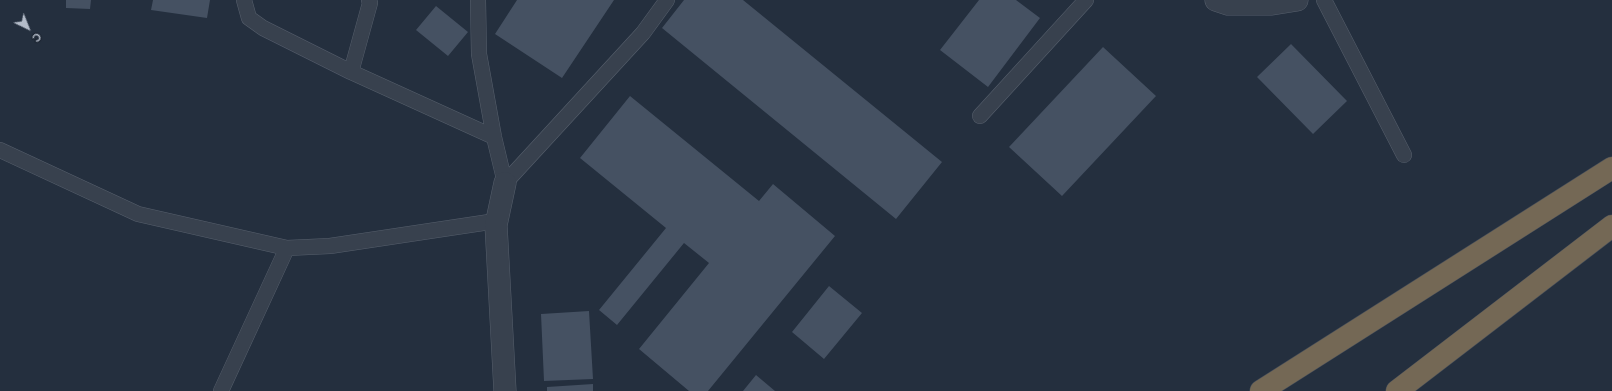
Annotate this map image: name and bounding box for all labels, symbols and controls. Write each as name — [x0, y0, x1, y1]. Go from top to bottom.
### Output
north arrow — [8, 8, 48, 48]
text: С — [29, 30, 44, 44]

